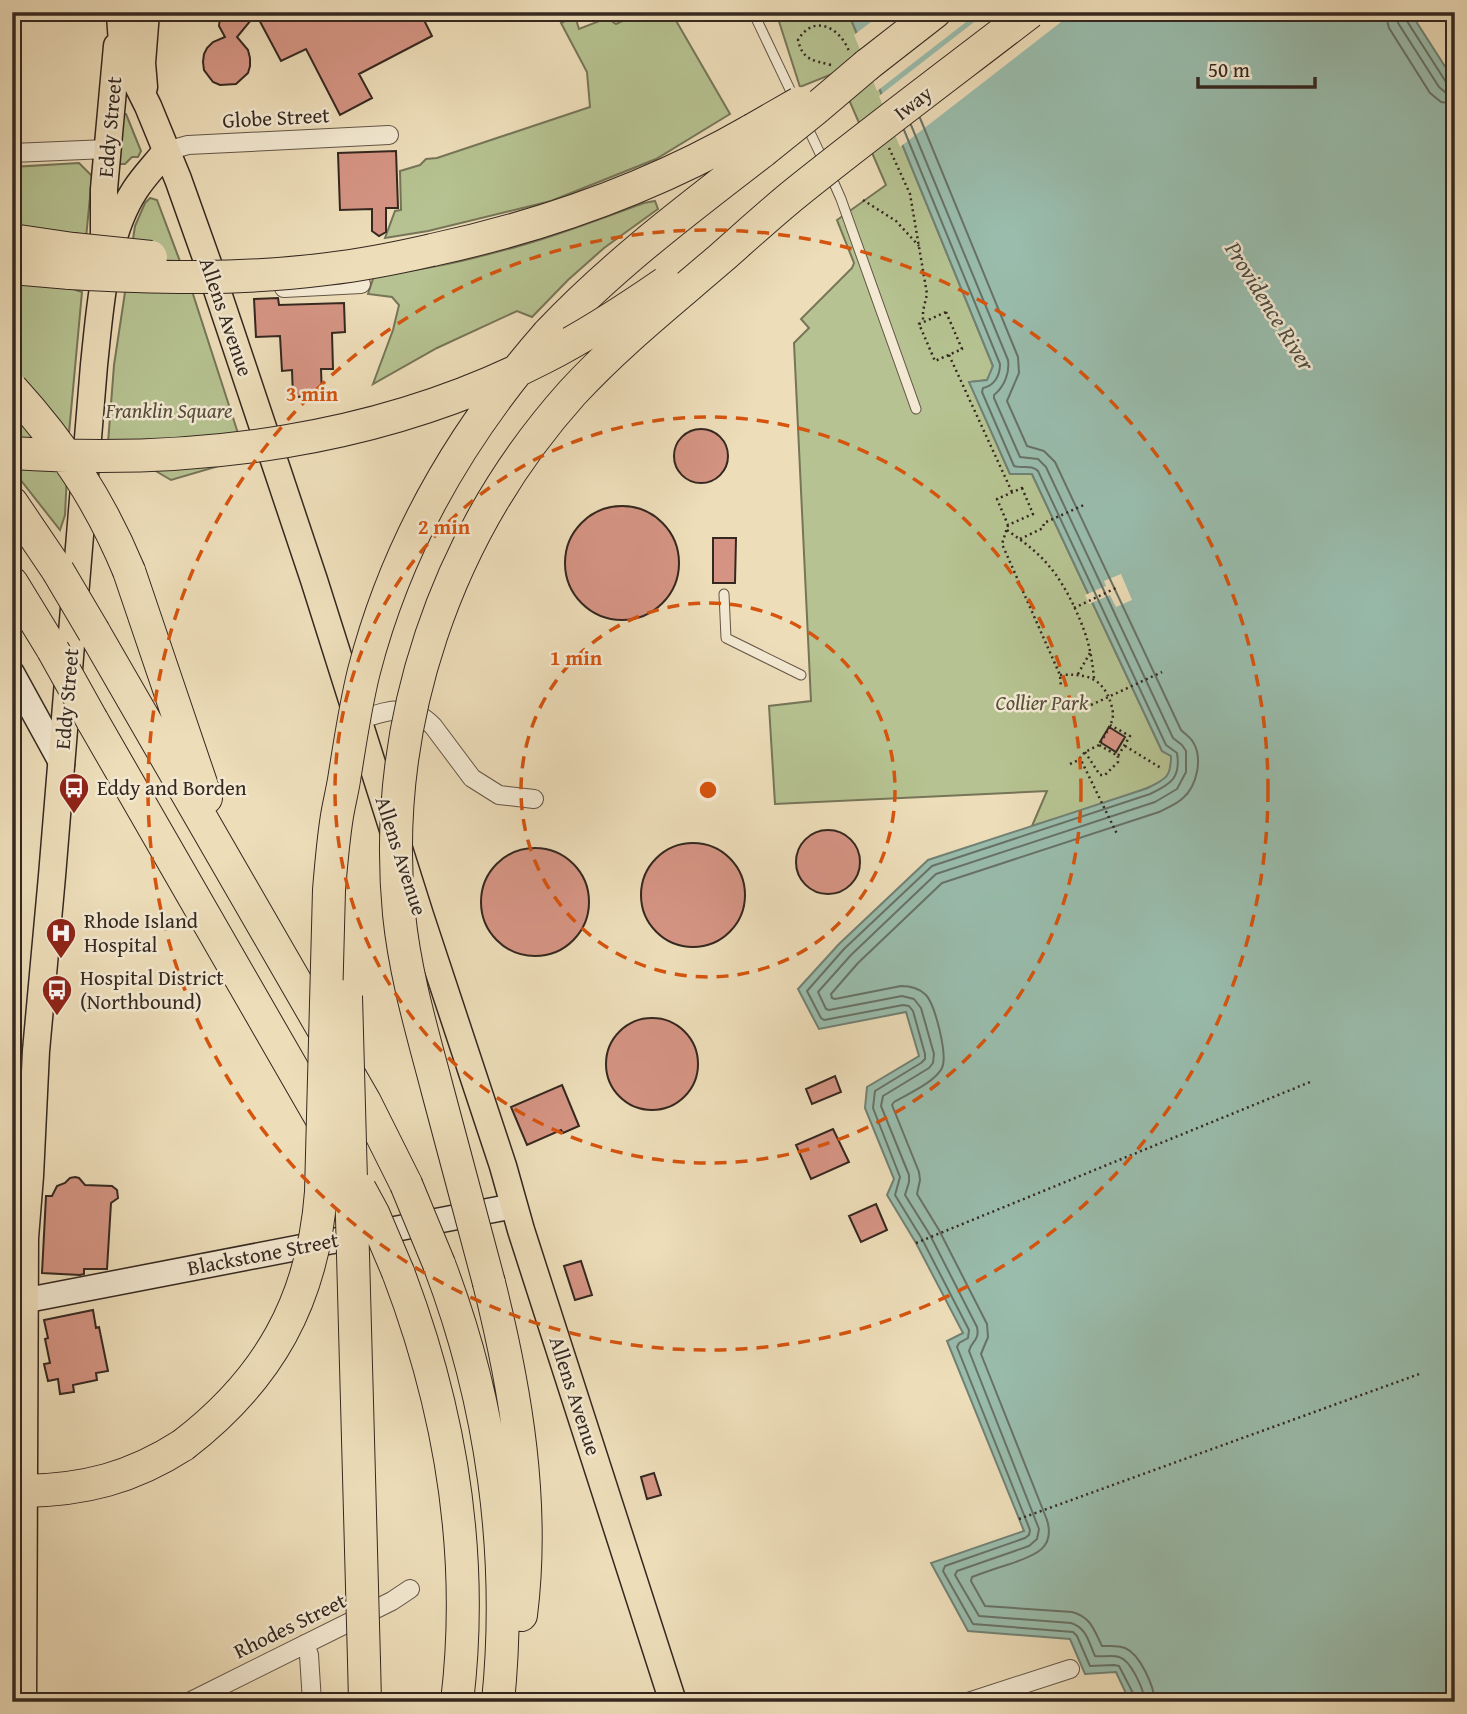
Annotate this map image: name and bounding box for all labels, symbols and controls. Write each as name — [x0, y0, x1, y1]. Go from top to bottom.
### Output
scale bar — [1198, 46, 1315, 90]
text: 50 m — [1208, 54, 1250, 85]
street label: Eddy Street — [90, 75, 129, 179]
street label: Iway — [887, 77, 939, 128]
street label: Globe Street — [222, 99, 331, 136]
water label: Providence River — [1217, 234, 1324, 378]
street label: Allens Avenue — [192, 253, 261, 380]
text: 3 min — [286, 378, 339, 409]
park label: Franklin Square — [104, 395, 233, 426]
text: 2 min — [418, 511, 471, 542]
text: 1 min — [550, 642, 603, 673]
street label: Eddy Street — [47, 647, 86, 751]
park label: Collier Park — [996, 687, 1089, 718]
bus stop icon: Eddy and Borden — [57, 771, 91, 815]
place label: Eddy and Borden — [97, 772, 247, 803]
centre of rings — [696, 778, 720, 802]
street label: Allens Avenue — [368, 792, 435, 920]
place label: Rhode Island Hospital — [84, 905, 199, 960]
hospital icon: Rhode Island Hospital — [44, 916, 78, 960]
place label: Hospital District (Northbound) — [80, 962, 224, 1017]
bus stop icon: Hospital District (Northbound) — [40, 973, 74, 1017]
street label: Blackstone Street — [185, 1224, 342, 1283]
street label: Allens Avenue — [542, 1332, 609, 1460]
street label: Rhodes Street — [228, 1585, 352, 1666]

